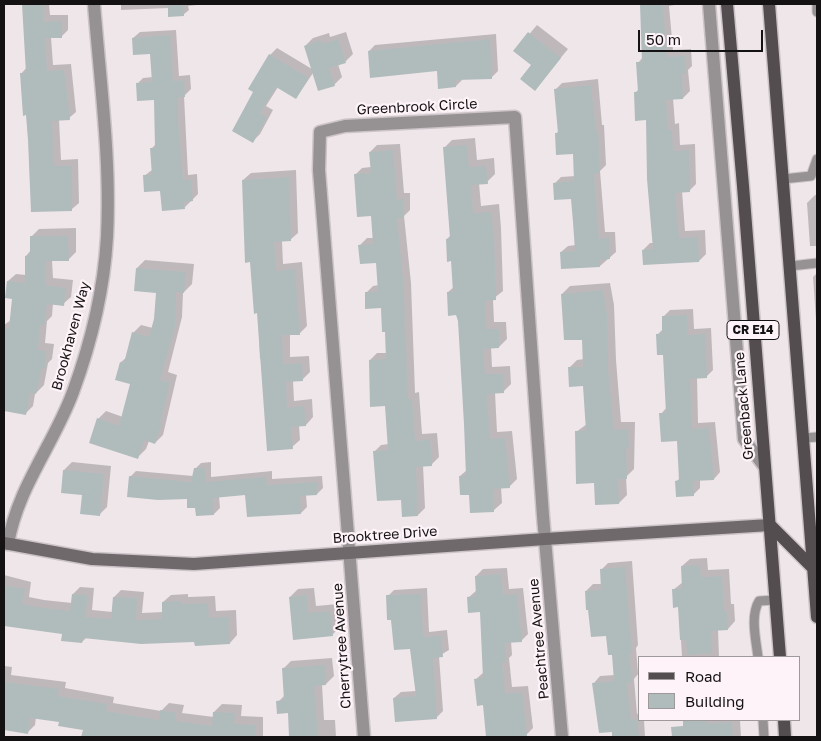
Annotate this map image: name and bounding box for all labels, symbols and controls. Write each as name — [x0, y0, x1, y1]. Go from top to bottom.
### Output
scale bar — [641, 20, 766, 52]
text: 50 m — [646, 30, 681, 48]
street label: Greenbrook Circle — [356, 95, 478, 119]
street label: Brookhaven Way — [48, 280, 94, 392]
road number: CR E14 — [727, 320, 779, 340]
street label: Greenback Lane — [731, 351, 757, 461]
street label: Brooktree Drive — [332, 523, 438, 547]
street label: Peachtree Avenue — [525, 578, 553, 700]
street label: Cherrytree Avenue — [329, 583, 355, 709]
legend — [638, 656, 801, 721]
text: Road — [685, 667, 722, 685]
text: Building — [685, 692, 745, 710]

